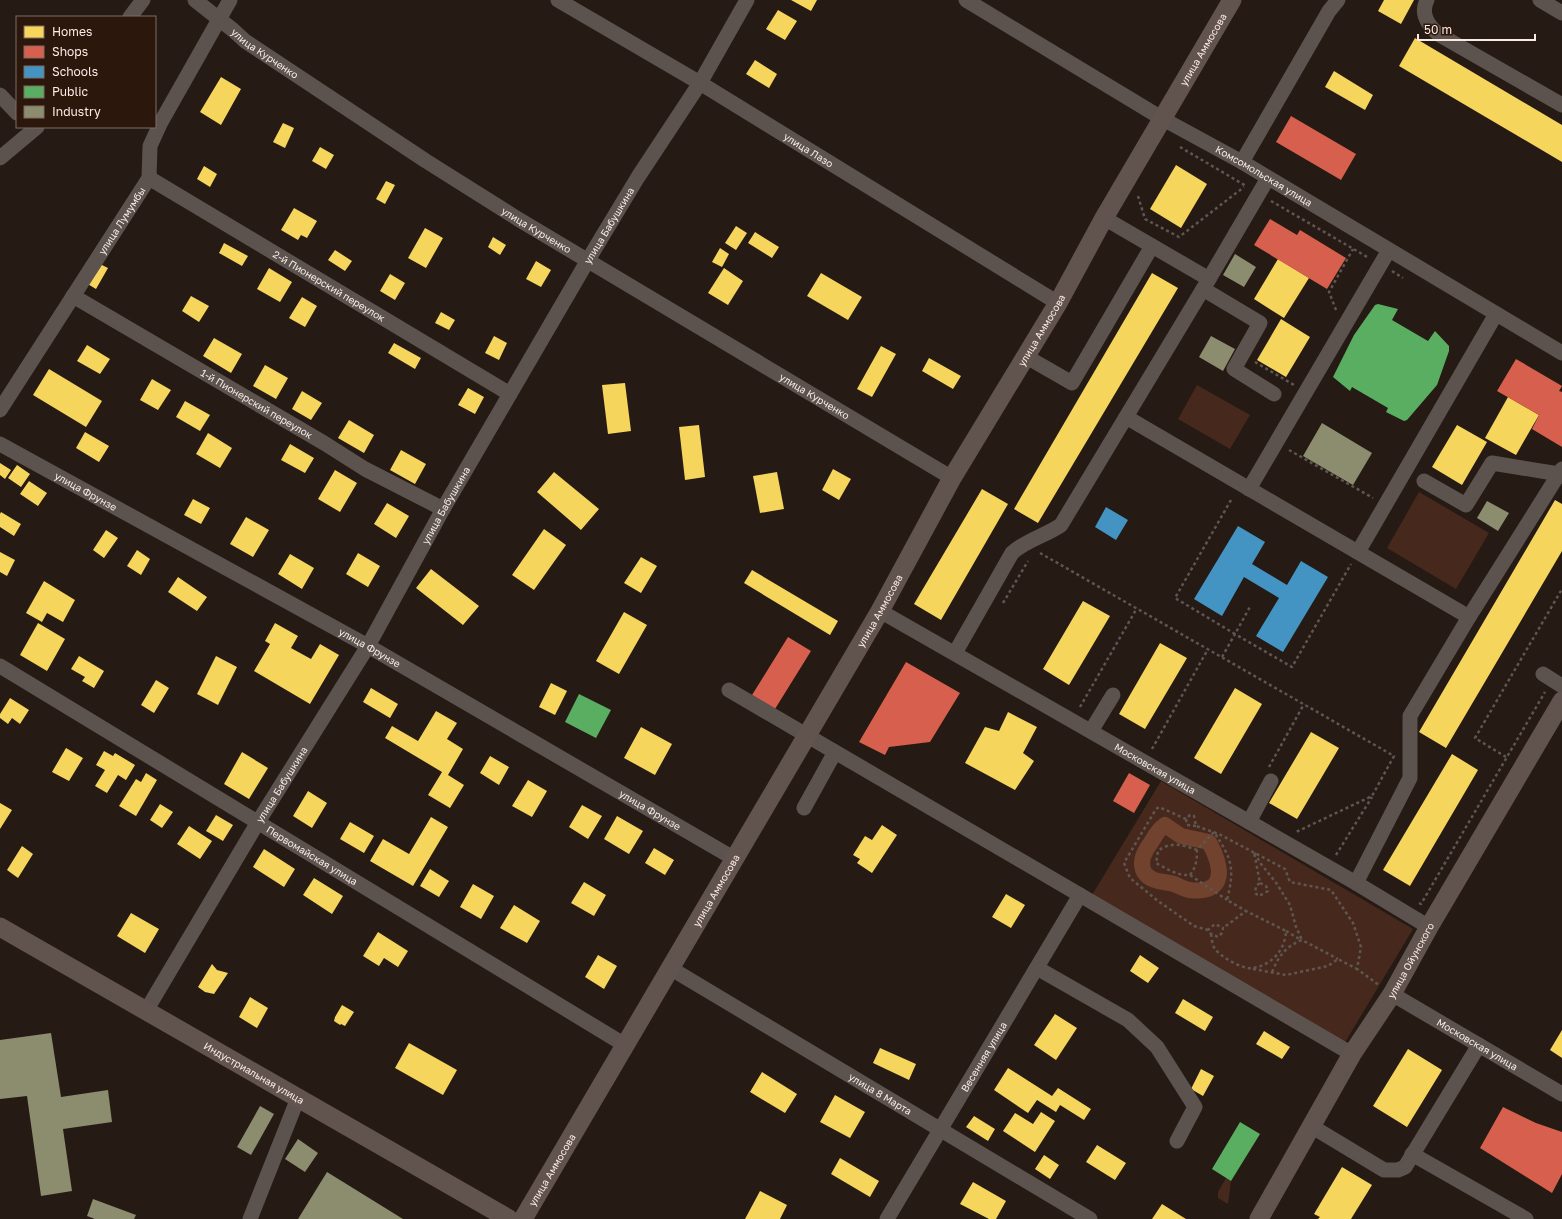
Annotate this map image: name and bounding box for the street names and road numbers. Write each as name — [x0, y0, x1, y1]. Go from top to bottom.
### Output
street label: улица Аммосова — [1177, 11, 1229, 88]
street label: улица Курченко — [229, 26, 301, 81]
street label: улица Лазо — [782, 130, 836, 170]
street label: Комсомольская улица — [1214, 143, 1315, 209]
street label: улица Лумумбы — [95, 185, 148, 257]
street label: улица Бабушкина — [581, 185, 637, 266]
street label: улица Курченко — [499, 204, 573, 255]
street label: 2-й Пионерский переулок — [271, 248, 388, 324]
street label: улица Аммосова — [1015, 292, 1068, 368]
street label: 1-й Пионерский переулок — [199, 366, 315, 441]
street label: улица Курченко — [777, 371, 852, 421]
street label: улица Бабушкина — [419, 464, 472, 546]
street label: улица Фрунзе — [53, 469, 119, 513]
street label: улица Аммосова — [854, 572, 905, 649]
street label: улица Фрунзе — [337, 625, 403, 670]
street label: Московская улица — [1112, 740, 1198, 796]
street label: улица Бабушкина — [253, 744, 310, 825]
street label: улица Фрунзе — [617, 787, 683, 832]
street label: Первомайская улица — [264, 823, 360, 887]
street label: улица Аммосова — [690, 852, 742, 929]
street label: улица Ойунского — [1385, 920, 1436, 1001]
street label: Московская улица — [1435, 1016, 1520, 1073]
street label: Весенняя улица — [958, 1020, 1009, 1094]
street label: Индустриальная улица — [202, 1039, 306, 1106]
street label: улица 8 Марта — [847, 1070, 914, 1117]
street label: улица Аммосова — [526, 1132, 578, 1208]

